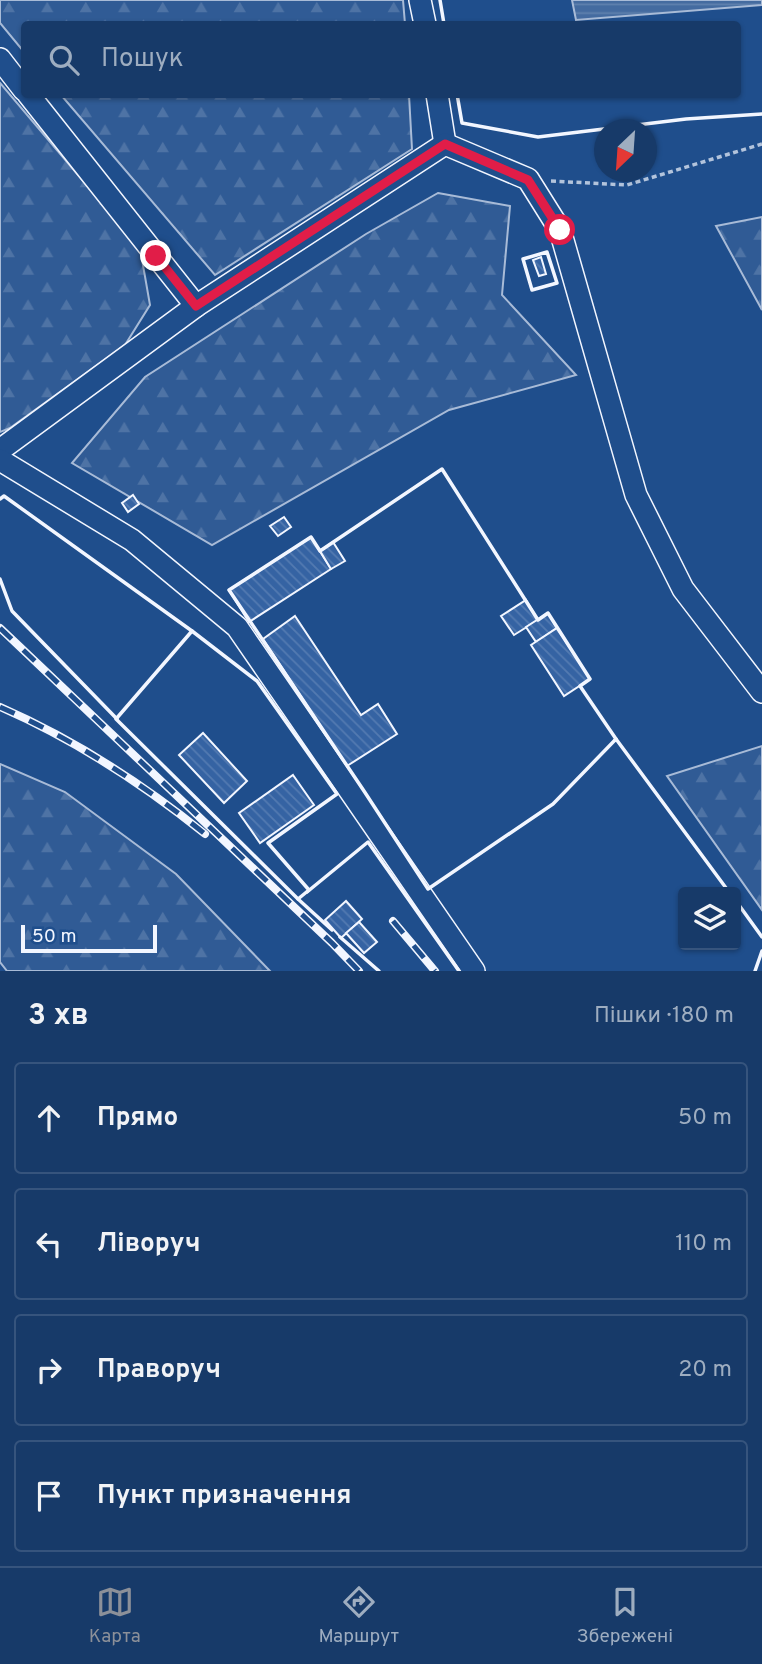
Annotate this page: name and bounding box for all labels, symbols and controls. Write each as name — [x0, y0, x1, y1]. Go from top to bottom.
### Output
search box — [21, 21, 741, 98]
icon: search — [45, 41, 83, 79]
text: Пошук — [101, 43, 184, 76]
north arrow — [594, 119, 657, 182]
route start — [544, 214, 575, 245]
route end — [140, 240, 171, 271]
map controls — [678, 887, 741, 950]
button: layers — [678, 887, 741, 950]
scale bar — [21, 922, 158, 954]
text: 50 m — [32, 925, 77, 949]
text: 3 хв — [28, 998, 89, 1035]
text: Пішки · 180 m — [594, 1002, 734, 1031]
icon: ahead — [30, 1099, 68, 1137]
text: Прямо — [97, 1102, 178, 1135]
text: 50 m — [678, 1104, 732, 1133]
icon: left — [30, 1225, 68, 1263]
text: Ліворуч — [97, 1228, 200, 1261]
text: 110 m — [675, 1230, 732, 1259]
icon: right — [30, 1351, 68, 1389]
text: Праворуч — [97, 1354, 221, 1387]
text: 20 m — [678, 1356, 732, 1385]
icon: arrive — [30, 1477, 68, 1515]
text: Пункт призначення — [97, 1480, 351, 1513]
tab: Карта — [89, 1583, 141, 1649]
tab: Маршрут — [318, 1583, 399, 1649]
tab: Збережені — [577, 1583, 673, 1649]

